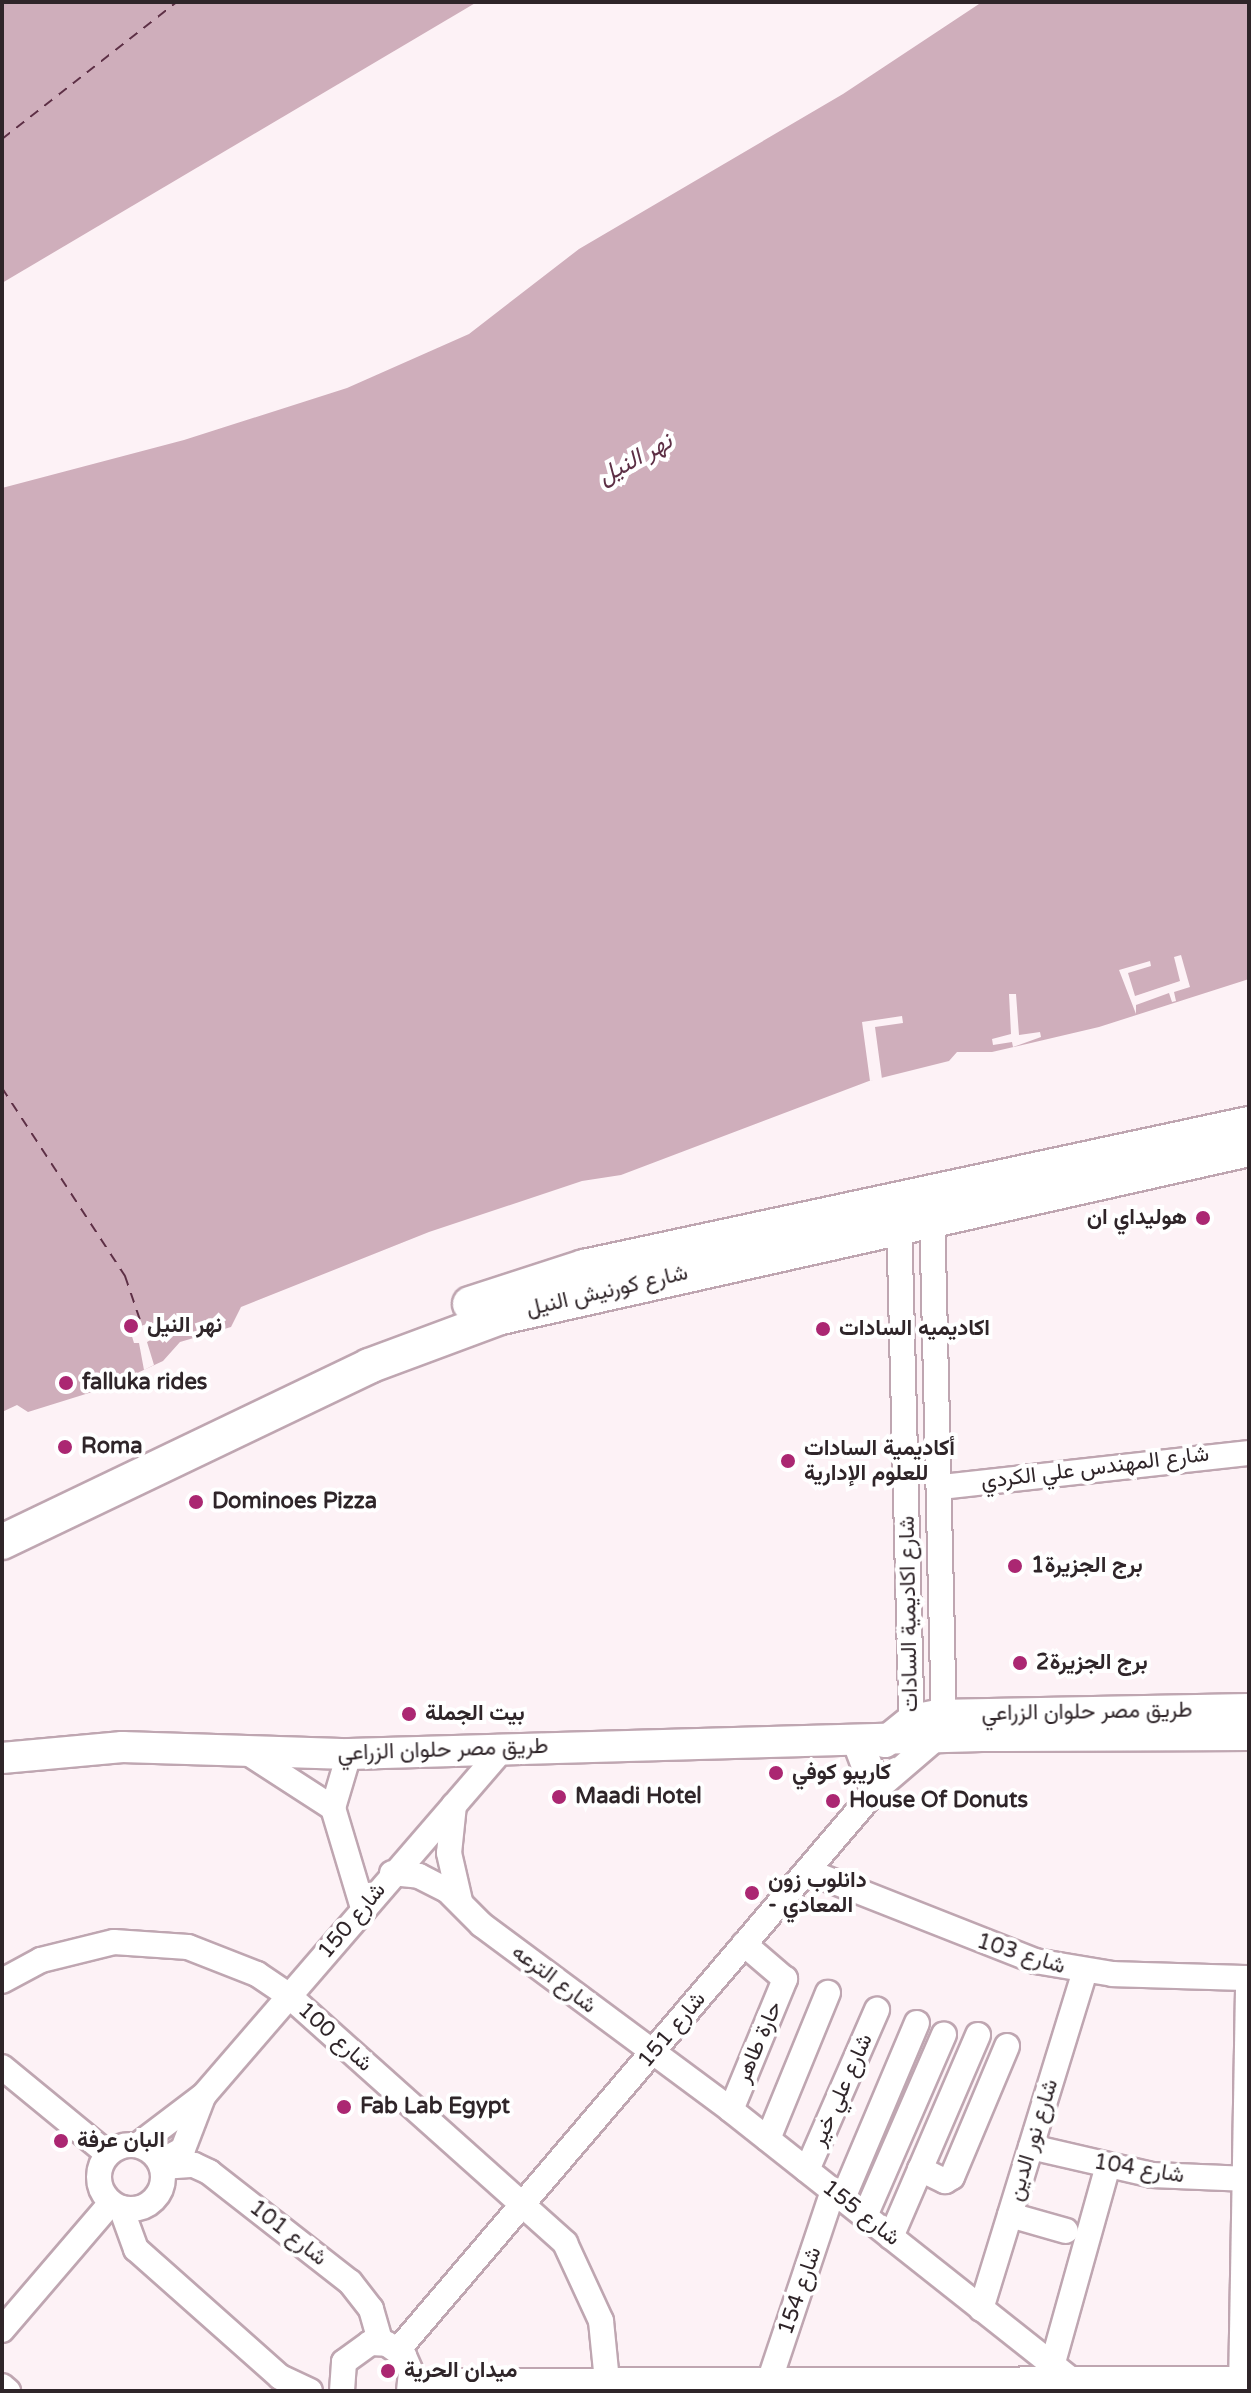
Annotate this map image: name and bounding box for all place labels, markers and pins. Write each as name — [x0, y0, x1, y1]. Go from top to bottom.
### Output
place label: هوليداي ان — [1087, 1205, 1187, 1231]
marker: هوليداي ان — [1194, 1209, 1212, 1227]
place label: نهر النيل — [147, 1313, 222, 1339]
place label: اكاديميه السادات — [839, 1316, 990, 1342]
marker: نهر النيل — [122, 1317, 140, 1335]
marker: اكاديميه السادات — [814, 1320, 832, 1338]
place label: falluka rides — [82, 1370, 207, 1396]
marker: falluka rides — [57, 1374, 75, 1392]
place label: Roma — [81, 1434, 143, 1460]
place label: أكاديمية السادات للعلوم الإدارية — [804, 1435, 955, 1486]
marker: Roma — [56, 1438, 74, 1456]
marker: أكاديمية السادات للعلوم الإدارية — [779, 1452, 797, 1470]
place label: Dominoes Pizza — [212, 1489, 377, 1515]
marker: Dominoes Pizza — [187, 1493, 205, 1511]
place label: برج الجزيرة1 — [1031, 1553, 1143, 1579]
marker: برج الجزيرة1 — [1006, 1557, 1024, 1575]
place label: برج الجزيرة2 — [1036, 1650, 1148, 1676]
marker: برج الجزيرة2 — [1011, 1654, 1029, 1672]
place label: بيت الجملة — [425, 1701, 525, 1727]
marker: بيت الجملة — [400, 1705, 418, 1723]
place label: كاريبو كوفي — [792, 1760, 891, 1786]
marker: كاريبو كوفي — [767, 1764, 785, 1782]
place label: Maadi Hotel — [575, 1784, 702, 1810]
marker: Maadi Hotel — [550, 1788, 568, 1806]
place label: House Of Donuts — [849, 1788, 1028, 1814]
marker: House Of Donuts — [824, 1792, 842, 1810]
place label: دانلوب زون - المعادي — [768, 1867, 867, 1918]
marker: دانلوب زون - المعادي — [743, 1884, 761, 1902]
place label: Fab Lab Egypt — [360, 2094, 510, 2120]
marker: Fab Lab Egypt — [335, 2098, 353, 2116]
place label: البان عرفة — [77, 2128, 165, 2154]
marker: البان عرفة — [52, 2132, 70, 2150]
place label: ميدان الحرية — [404, 2358, 517, 2384]
marker: ميدان الحرية — [379, 2362, 397, 2380]

